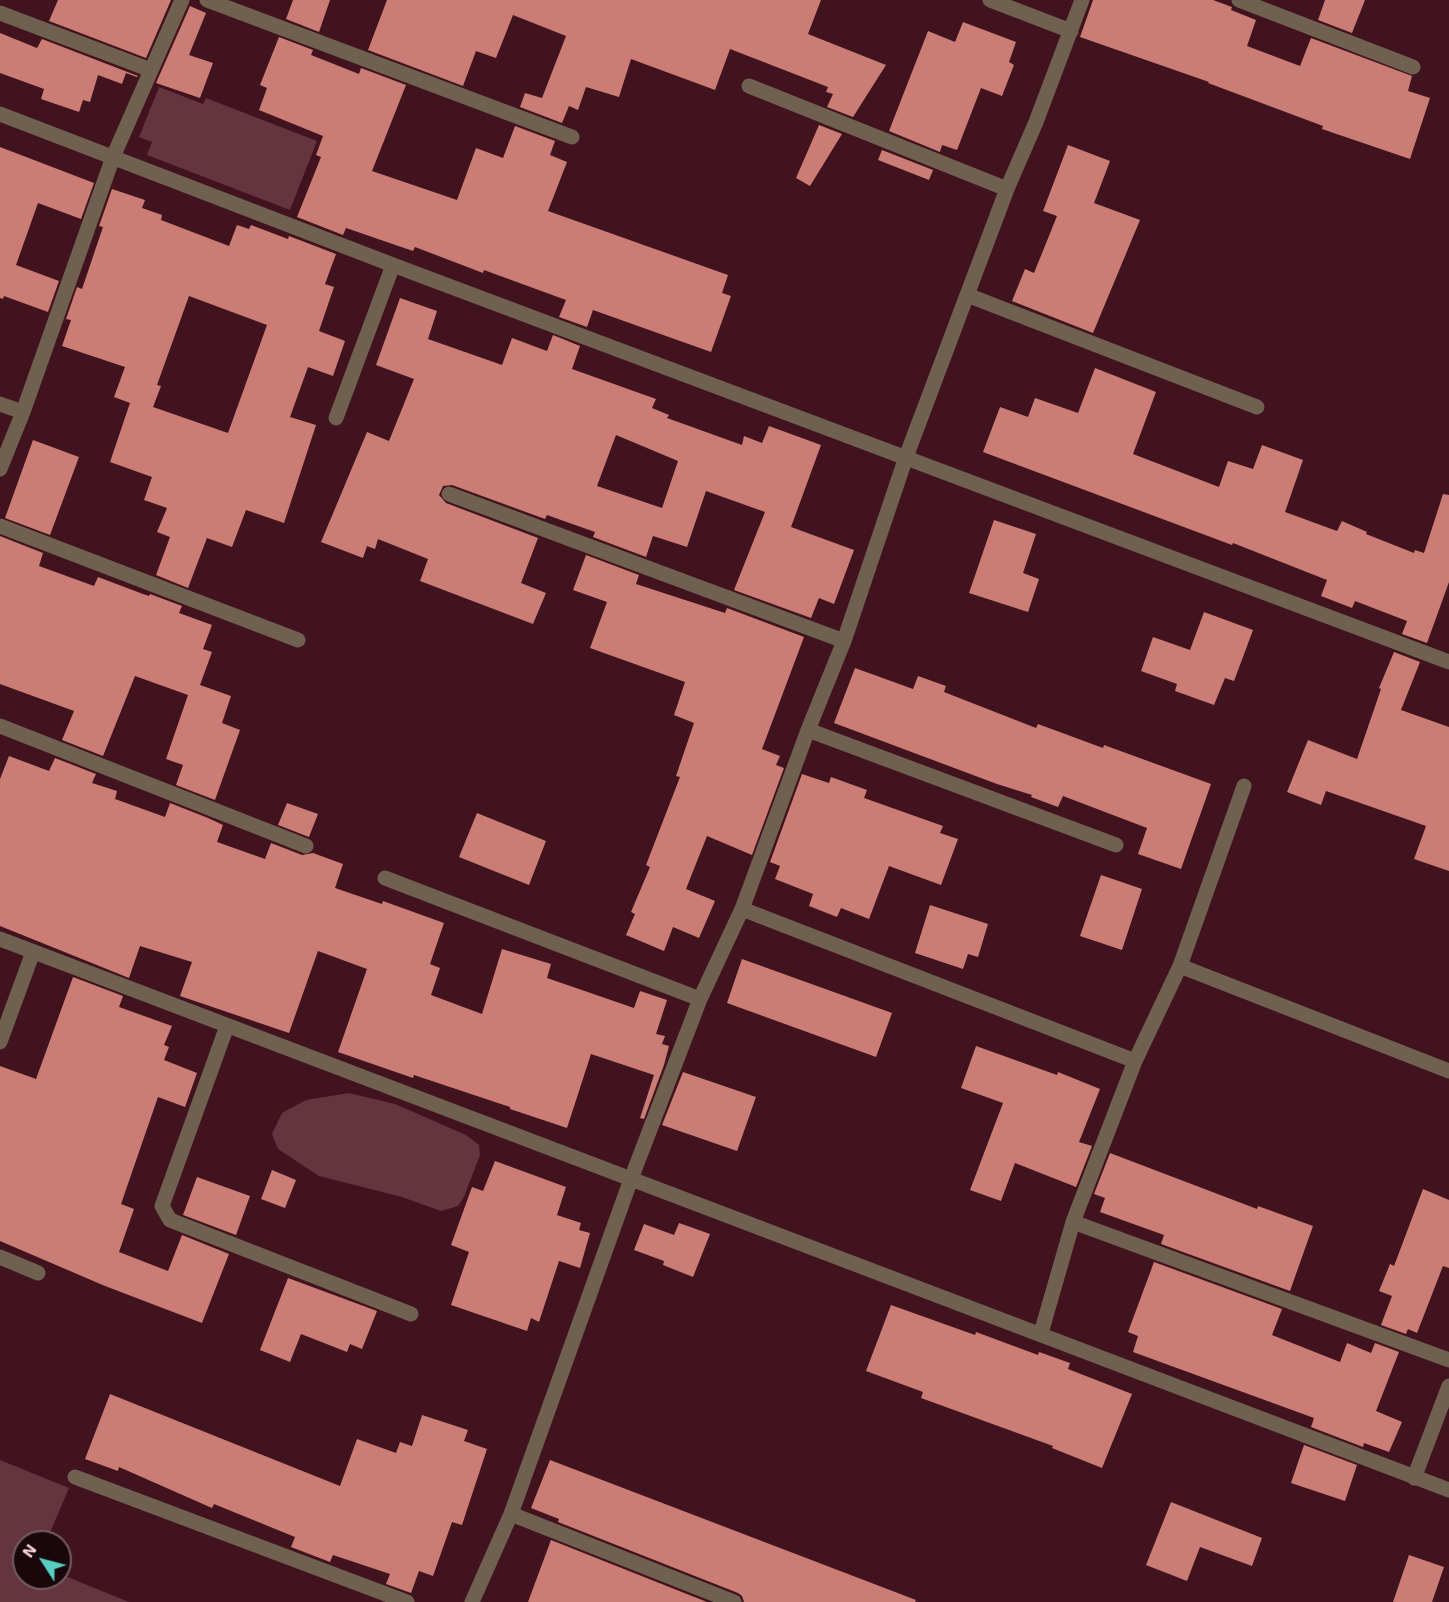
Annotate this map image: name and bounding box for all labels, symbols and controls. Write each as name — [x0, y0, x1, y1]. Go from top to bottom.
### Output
north arrow — [12, 1530, 72, 1590]
text: N — [18, 1540, 40, 1561]

